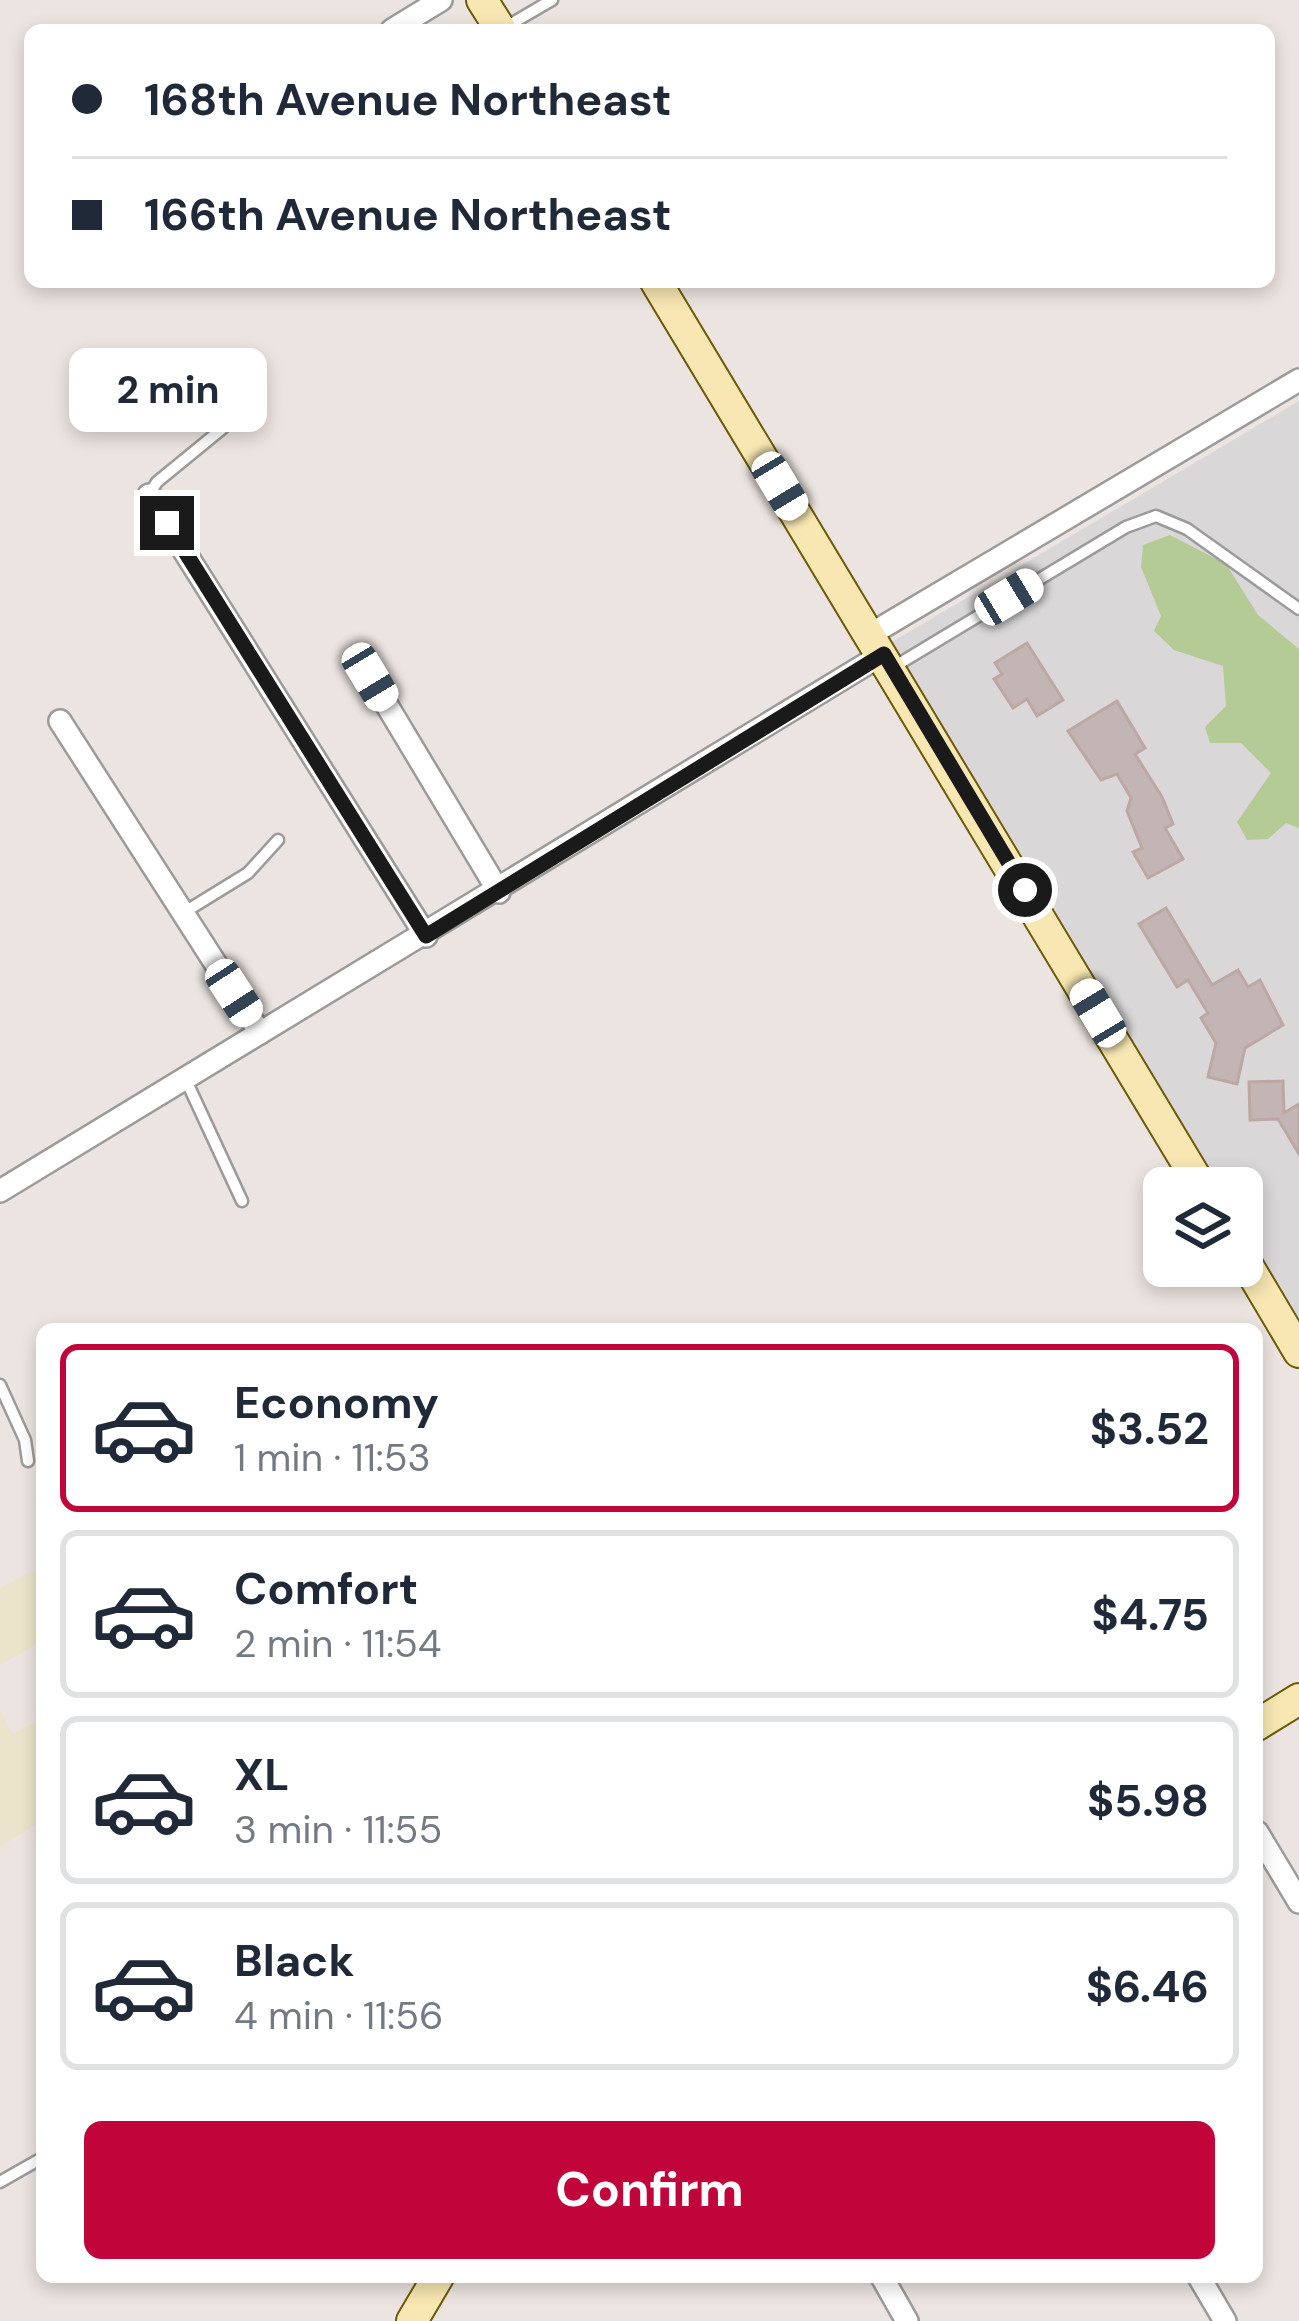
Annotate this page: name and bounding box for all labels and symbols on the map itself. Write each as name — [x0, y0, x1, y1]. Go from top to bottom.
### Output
callout: 2 min — [68, 349, 266, 433]
car — [746, 446, 814, 526]
route end — [140, 496, 194, 550]
car — [969, 563, 1049, 631]
car — [336, 637, 404, 717]
route start — [998, 863, 1052, 917]
car — [199, 953, 269, 1033]
car — [1064, 973, 1132, 1053]

